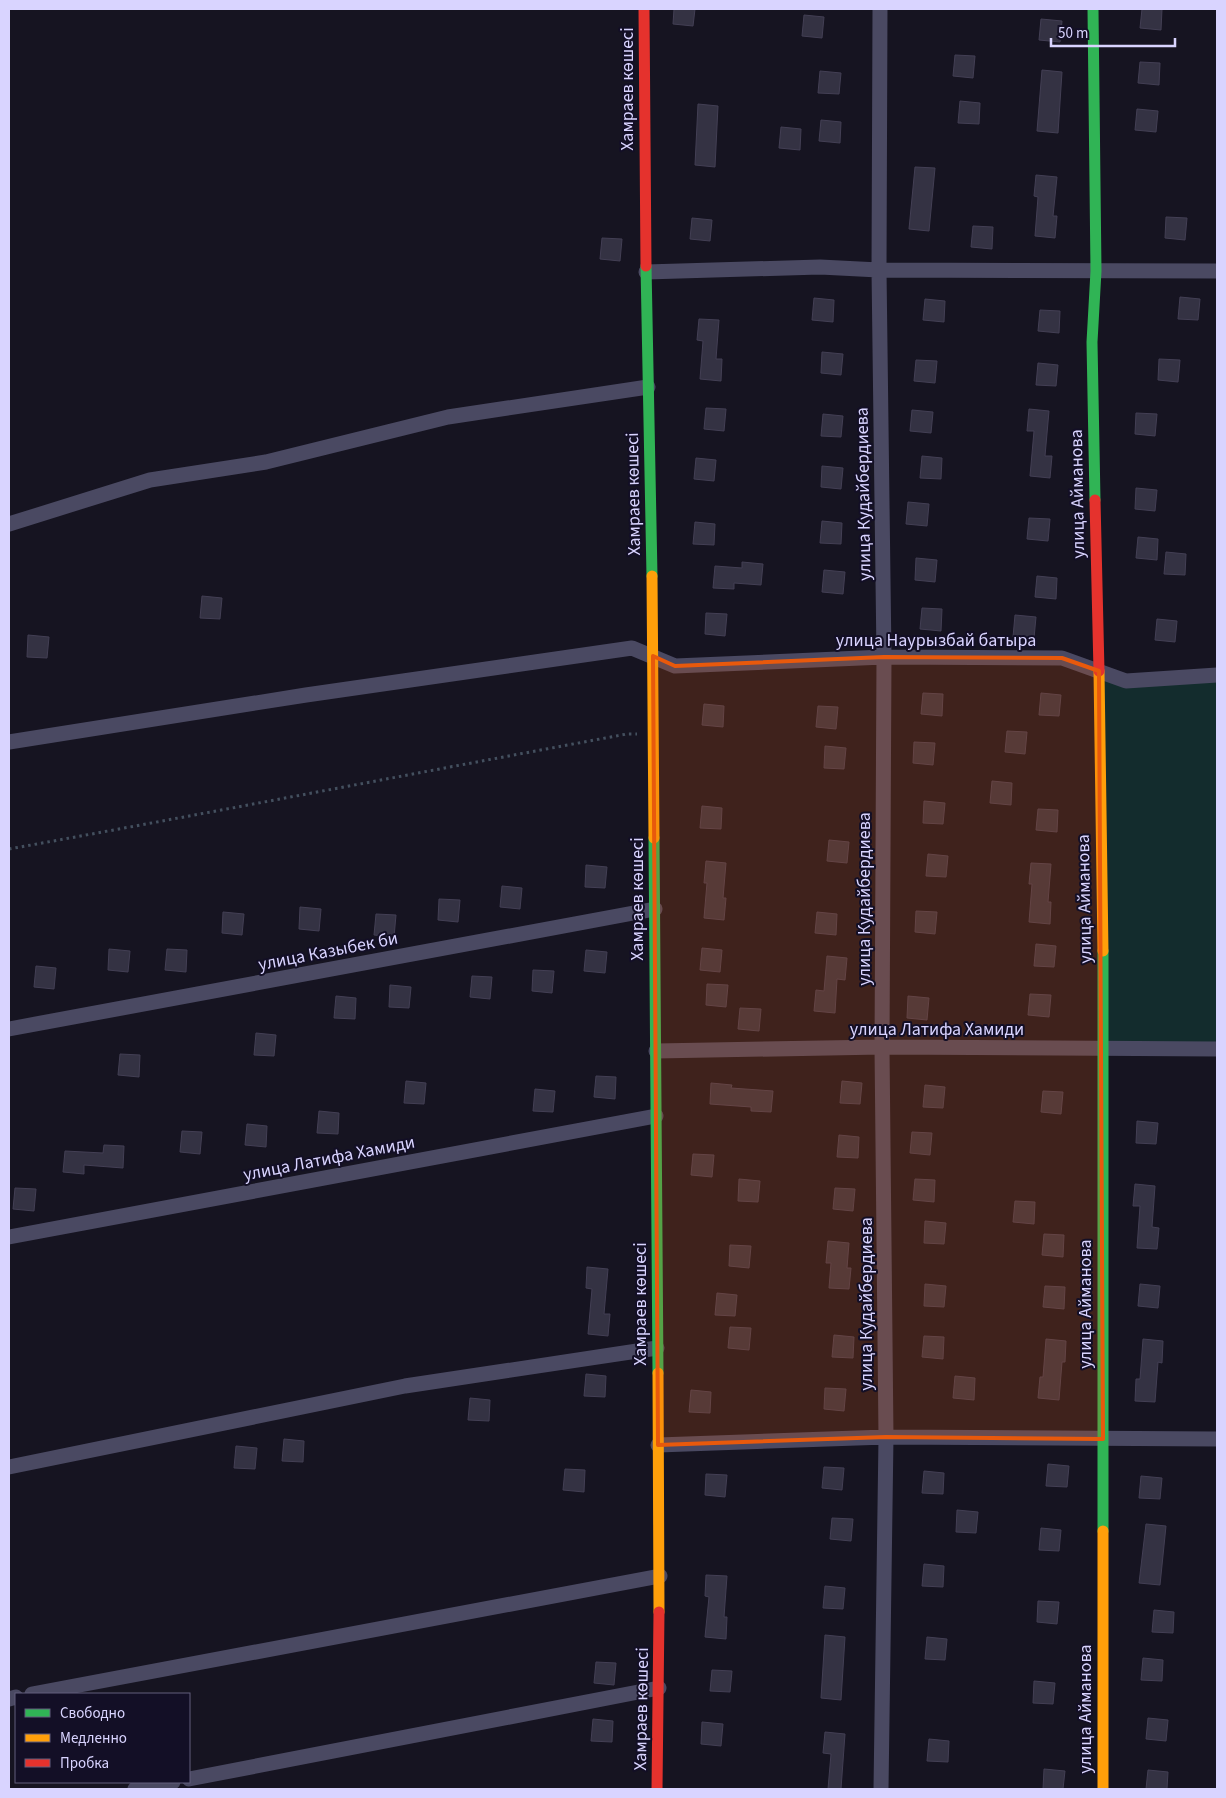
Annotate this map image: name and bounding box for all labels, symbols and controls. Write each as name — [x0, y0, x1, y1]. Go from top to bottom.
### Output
scale bar — [1051, 15, 1175, 47]
text: 50 m — [1058, 23, 1088, 44]
street label: Хамраев көшесі — [615, 27, 640, 151]
street label: улица Кудайбердиева — [849, 407, 878, 581]
street label: улица Айманова — [1064, 429, 1091, 559]
street label: Хамраев көшесі — [620, 432, 647, 556]
street label: улица Наурызбай батыра — [836, 628, 1036, 653]
street label: улица Кудайбердиева — [852, 812, 877, 986]
street label: улица Айманова — [1071, 834, 1098, 964]
street label: Хамраев көшесі — [625, 837, 650, 961]
street label: улица Казыбек би — [256, 926, 400, 977]
street label: улица Латифа Хамиди — [850, 1017, 1024, 1042]
street label: улица Латифа Хамиди — [241, 1130, 417, 1187]
street label: улица Кудайбердиева — [854, 1217, 879, 1391]
street label: улица Айманова — [1073, 1239, 1098, 1369]
street label: Хамраев көшесі — [628, 1242, 653, 1366]
street label: улица Айманова — [1073, 1644, 1098, 1774]
street label: Хамраев көшесі — [628, 1647, 655, 1771]
legend — [15, 1693, 190, 1783]
text: Свободно — [60, 1703, 125, 1724]
text: Медленно — [60, 1728, 127, 1749]
text: Пробка — [60, 1753, 109, 1774]

